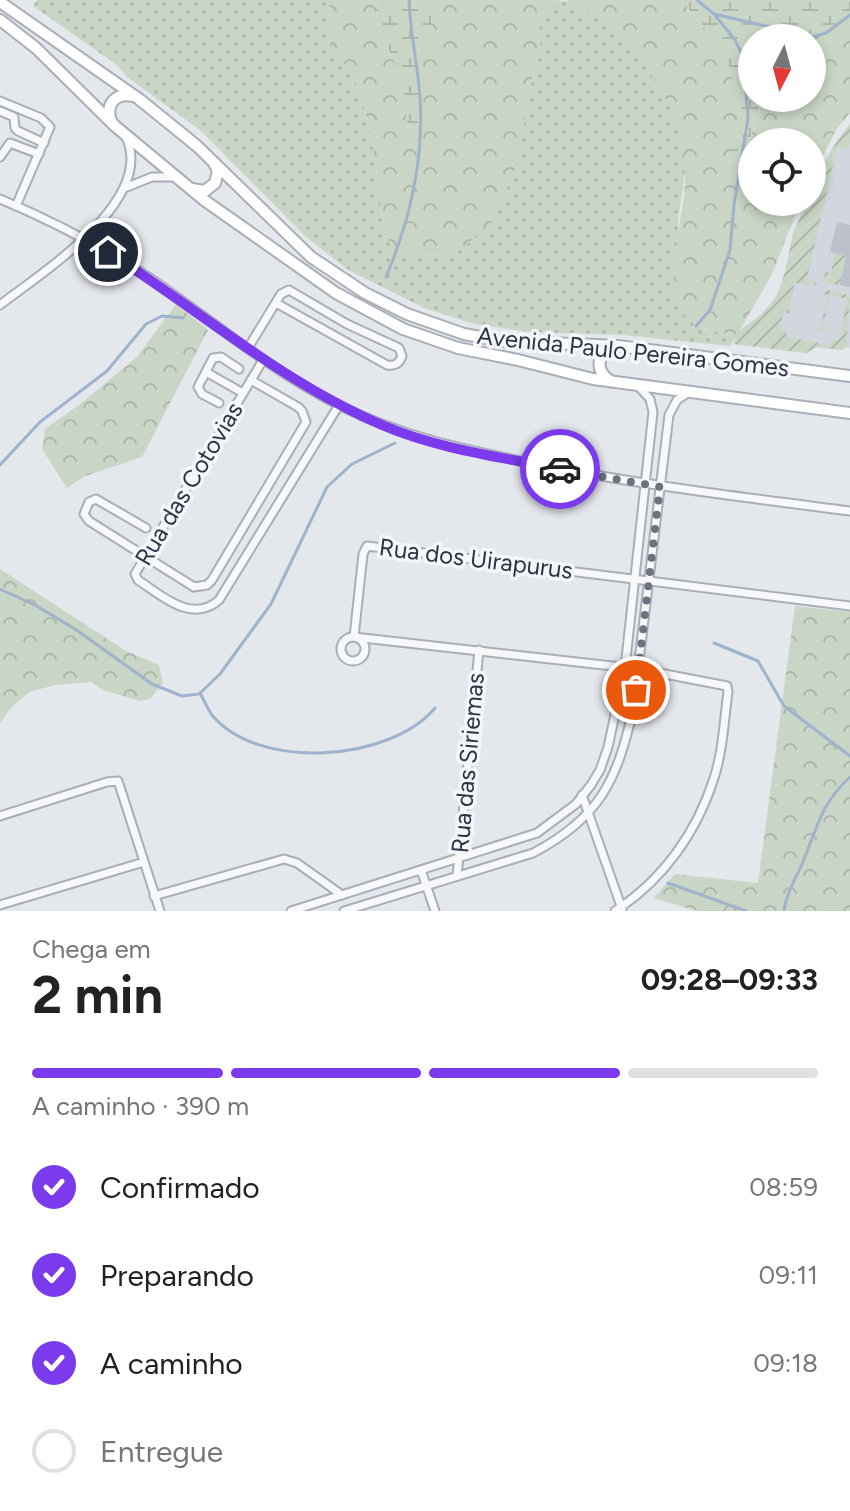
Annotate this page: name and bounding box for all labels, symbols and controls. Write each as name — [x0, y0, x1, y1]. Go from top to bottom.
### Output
north arrow — [738, 24, 826, 112]
map controls — [738, 24, 826, 216]
button: locate — [738, 128, 826, 216]
pin — [74, 218, 142, 286]
icon: home — [86, 230, 130, 274]
street label: Avenida Paulo Pereira Gomes — [476, 321, 790, 382]
street label: Rua das Cotovias — [128, 397, 249, 571]
courier — [520, 429, 600, 509]
icon: car — [538, 447, 582, 491]
street label: Rua dos Uirapurus — [378, 532, 575, 585]
pin — [602, 656, 670, 724]
icon: bag — [614, 668, 658, 712]
street label: Rua das Siriemas — [445, 672, 490, 854]
text: Chega em — [32, 933, 151, 965]
text: 09:28–09:33 — [641, 961, 818, 998]
text: 2 min — [32, 964, 163, 1026]
text: A caminho · 390 m — [32, 1090, 249, 1122]
icon: check — [32, 1165, 76, 1209]
text: Confirmado — [100, 1169, 260, 1206]
text: 08:59 — [749, 1171, 818, 1203]
icon: check — [32, 1253, 76, 1297]
text: Preparando — [100, 1257, 254, 1294]
text: 09:11 — [759, 1259, 818, 1291]
icon: check — [32, 1341, 76, 1385]
text: A caminho — [100, 1345, 243, 1382]
text: 09:18 — [753, 1347, 818, 1379]
text: Entregue — [100, 1433, 223, 1470]

